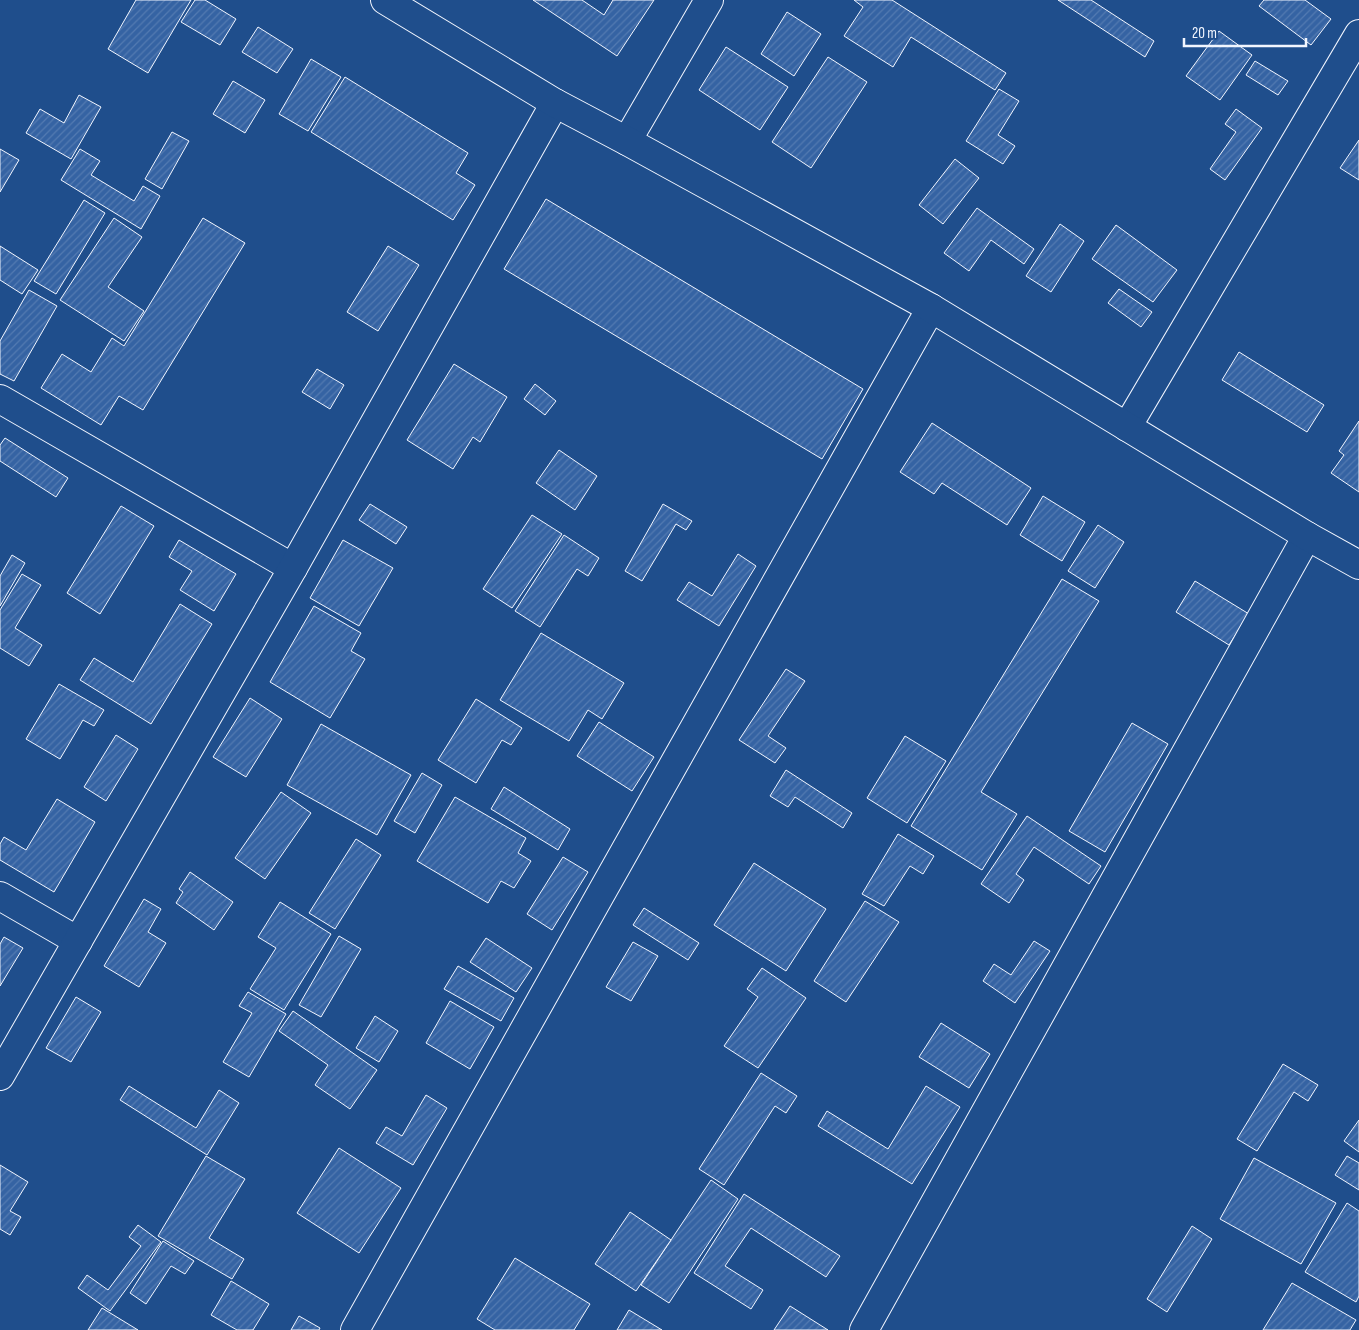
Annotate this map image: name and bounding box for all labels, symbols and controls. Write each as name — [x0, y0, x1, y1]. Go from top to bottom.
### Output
scale bar — [1184, 15, 1306, 47]
text: 20 m — [1192, 24, 1217, 43]

